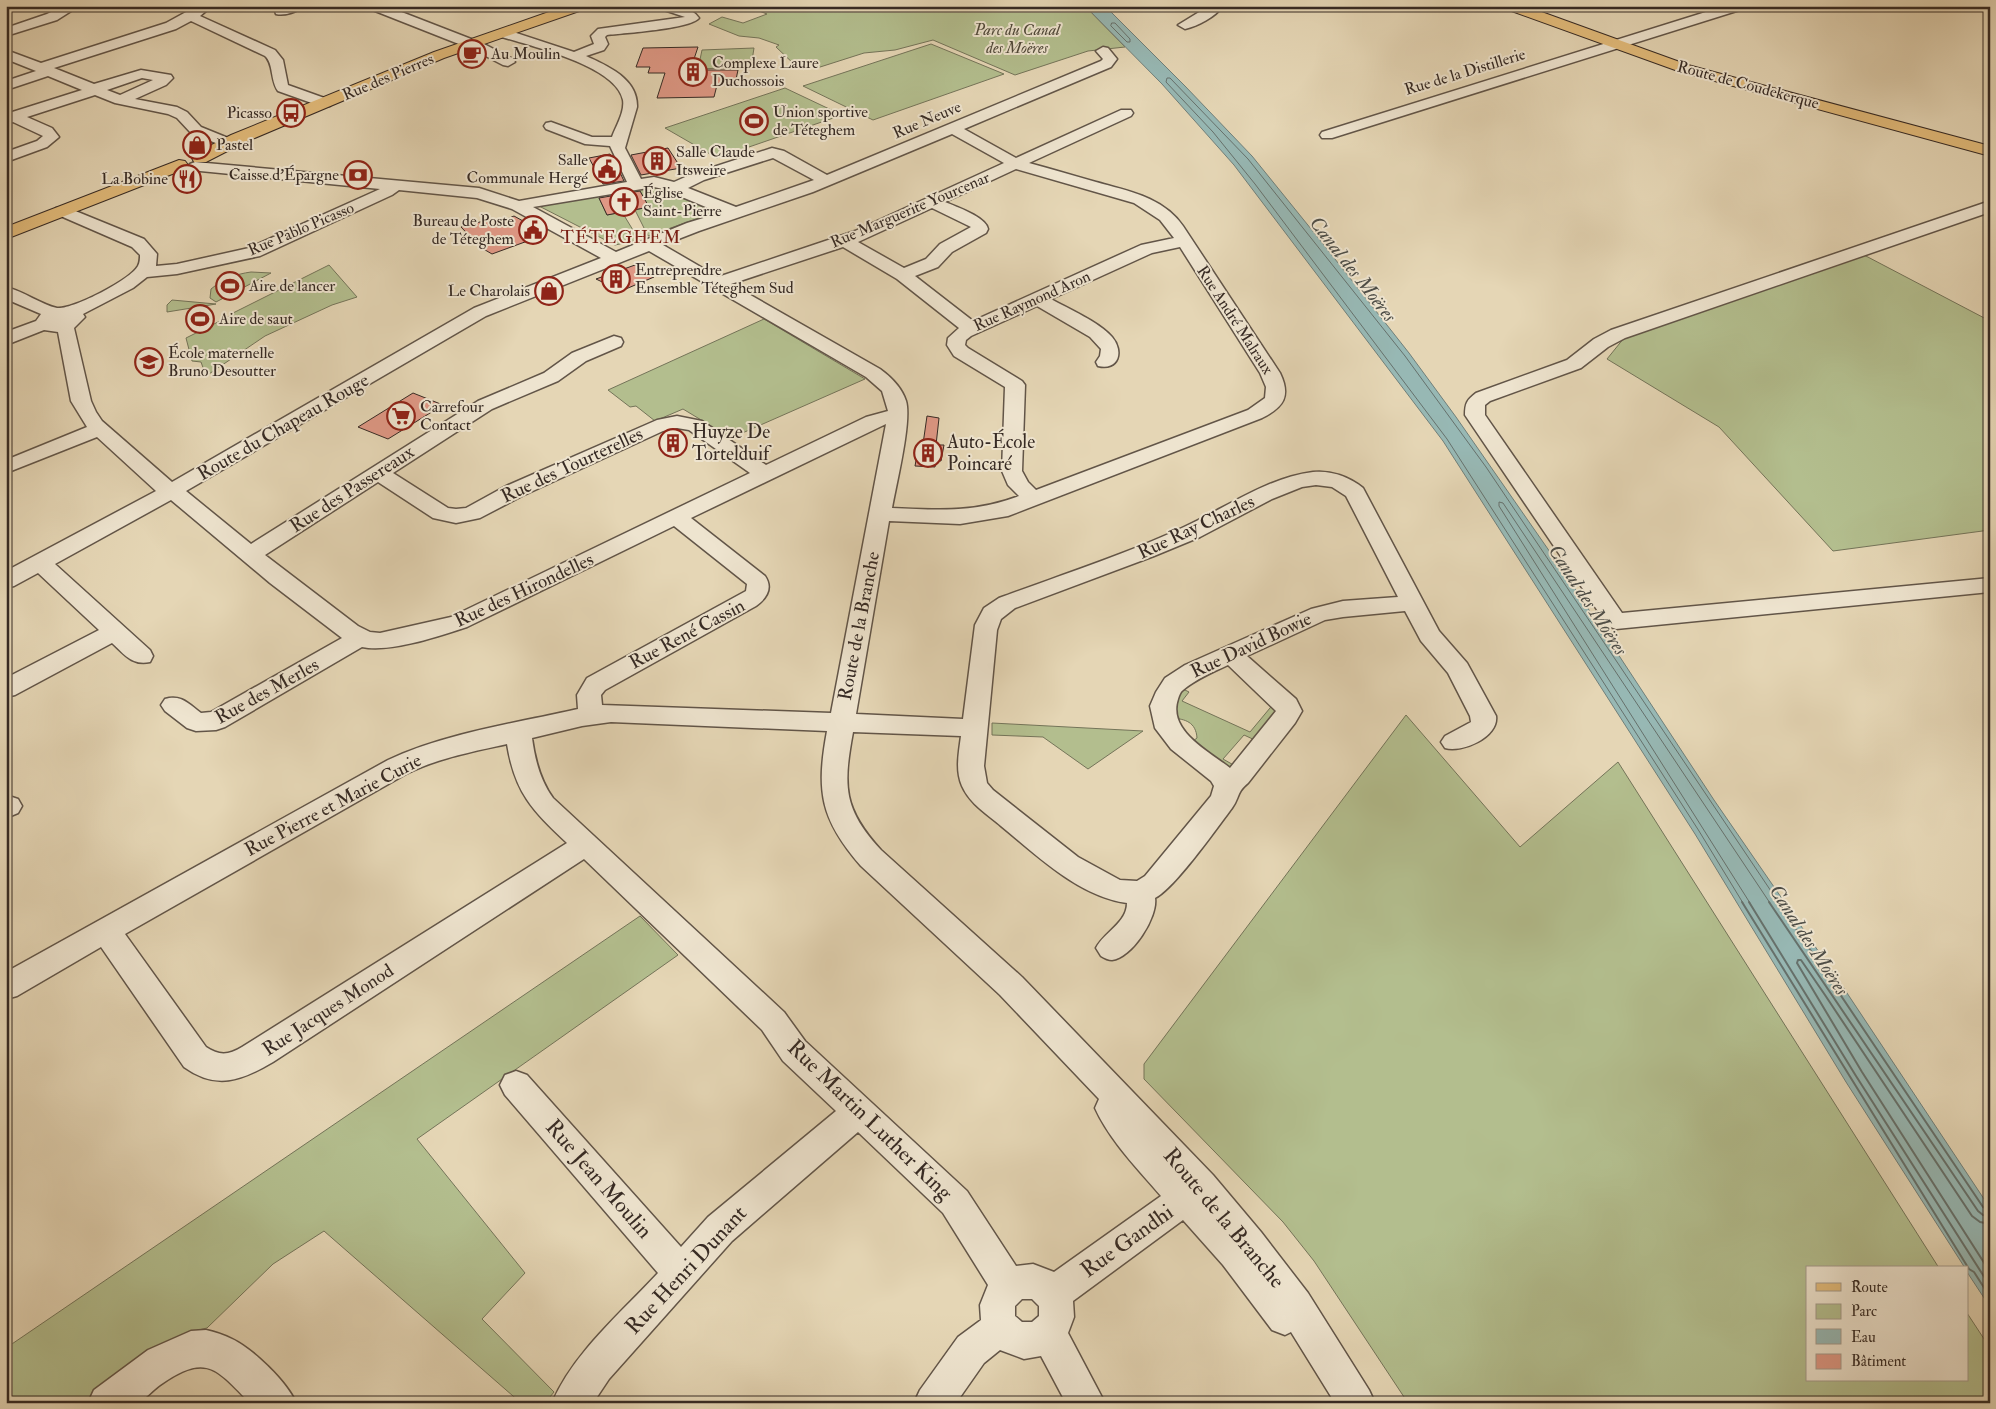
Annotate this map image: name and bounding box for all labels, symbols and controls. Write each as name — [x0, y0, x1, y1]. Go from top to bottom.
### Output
park label: Parc du Canal des Moëres — [973, 20, 1061, 58]
cafe icon: Au Moulin — [457, 39, 487, 69]
place label: Au Moulin — [490, 44, 561, 64]
street label: Rue de la Distillerie — [1402, 44, 1528, 100]
street label: Rue des Pierres — [339, 49, 437, 105]
place label: Complexe Laure Duchossois — [712, 53, 819, 91]
street label: Route de Coudekerque — [1675, 56, 1821, 114]
building icon: Complexe Laure Duchossois — [678, 57, 708, 87]
street label: Rue Neuve — [890, 97, 964, 143]
bus stop icon: Picasso — [276, 98, 306, 128]
place label: Union sportive de Téteghem — [773, 102, 868, 140]
place label: Picasso — [227, 103, 272, 123]
sports icon: Union sportive de Téteghem — [739, 106, 769, 136]
shop icon: Pastel — [182, 130, 212, 160]
place label: Pastel — [216, 135, 253, 155]
place label: Salle Claude Itsweire — [676, 142, 755, 180]
building icon: Salle Claude Itsweire — [642, 146, 672, 176]
place label: Salle Communale Hergé — [467, 150, 588, 188]
public building icon: Salle Communale Hergé — [592, 154, 622, 184]
bank icon: Caisse d'Épargne — [343, 160, 373, 190]
restaurant icon: La Bobine — [172, 164, 202, 194]
place label: Caisse d'Épargne — [229, 164, 339, 186]
street label: Rue Marguerite Yourcenar — [827, 167, 993, 253]
place label: La Bobine — [101, 169, 168, 189]
place label: Église Saint-Pierre — [643, 182, 722, 221]
church icon: Église Saint-Pierre — [609, 187, 639, 217]
street label: Rue Pablo Picasso — [245, 198, 357, 260]
place label: Bureau de Poste de Téteghem — [413, 211, 515, 249]
water label: Canal des Moëres — [1304, 211, 1402, 327]
public building icon: Bureau de Poste de Téteghem — [518, 215, 548, 245]
district label: TÉTEGHEM — [561, 226, 681, 249]
place label: Entreprendre Ensemble Téteghem Sud — [635, 260, 794, 298]
street label: Rue André Malraux — [1192, 262, 1278, 378]
building icon: Entreprendre Ensemble Téteghem Sud — [601, 264, 631, 294]
street label: Rue Raymond Aron — [970, 266, 1094, 336]
sports icon: Aire de lancer — [215, 271, 245, 301]
place label: Aire de lancer — [248, 276, 335, 296]
shop icon: Le Charolais — [534, 276, 564, 306]
place label: Le Charolais — [448, 281, 530, 301]
sports icon: Aire de saut — [185, 304, 215, 334]
place label: Aire de saut — [218, 309, 293, 329]
place label: École maternelle Bruno Desoutter — [168, 342, 276, 381]
school or university icon: École maternelle Bruno Desoutter — [134, 347, 164, 377]
street label: Route du Chapeau Rouge — [193, 368, 374, 487]
place label: Carrefour Contact — [420, 397, 484, 435]
supermarket icon: Carrefour Contact — [386, 401, 416, 431]
place label: Huyze De Tortelduif — [692, 420, 772, 466]
street label: Rue des Tourterelles — [497, 422, 647, 508]
building icon: Huyze De Tortelduif — [658, 428, 688, 458]
place label: Auto-École Poincaré — [946, 428, 1035, 476]
building icon: Auto-École Poincaré — [913, 438, 943, 468]
street label: Rue des Passereaux — [285, 440, 419, 538]
street label: Rue Ray Charles — [1134, 489, 1258, 565]
water label: Canal des Moëres — [1543, 540, 1633, 661]
street label: Rue des Hirondelles — [451, 547, 597, 633]
street label: Route de la Branche — [833, 550, 885, 702]
street label: Rue René Cassin — [625, 593, 749, 675]
street label: Rue David Bowie — [1187, 606, 1315, 684]
street label: Rue des Merles — [211, 653, 323, 729]
street label: Rue Pierre et Marie Curie — [240, 748, 426, 862]
water label: Canal des Moëres — [1764, 880, 1854, 1001]
street label: Rue Jacques Monod — [258, 958, 399, 1061]
street label: Rue Martin Luther King — [781, 1034, 959, 1207]
street label: Rue Jean Moulin — [540, 1114, 658, 1244]
street label: Route de la Branche — [1157, 1142, 1291, 1294]
street label: Rue Gandhi — [1075, 1198, 1179, 1284]
street label: Rue Henri Dunant — [619, 1200, 753, 1340]
legend — [1806, 1266, 1968, 1382]
text: Route — [1851, 1278, 1888, 1297]
text: Parc — [1851, 1302, 1877, 1321]
text: Eau — [1851, 1328, 1876, 1347]
text: Bâtiment — [1851, 1352, 1906, 1371]

